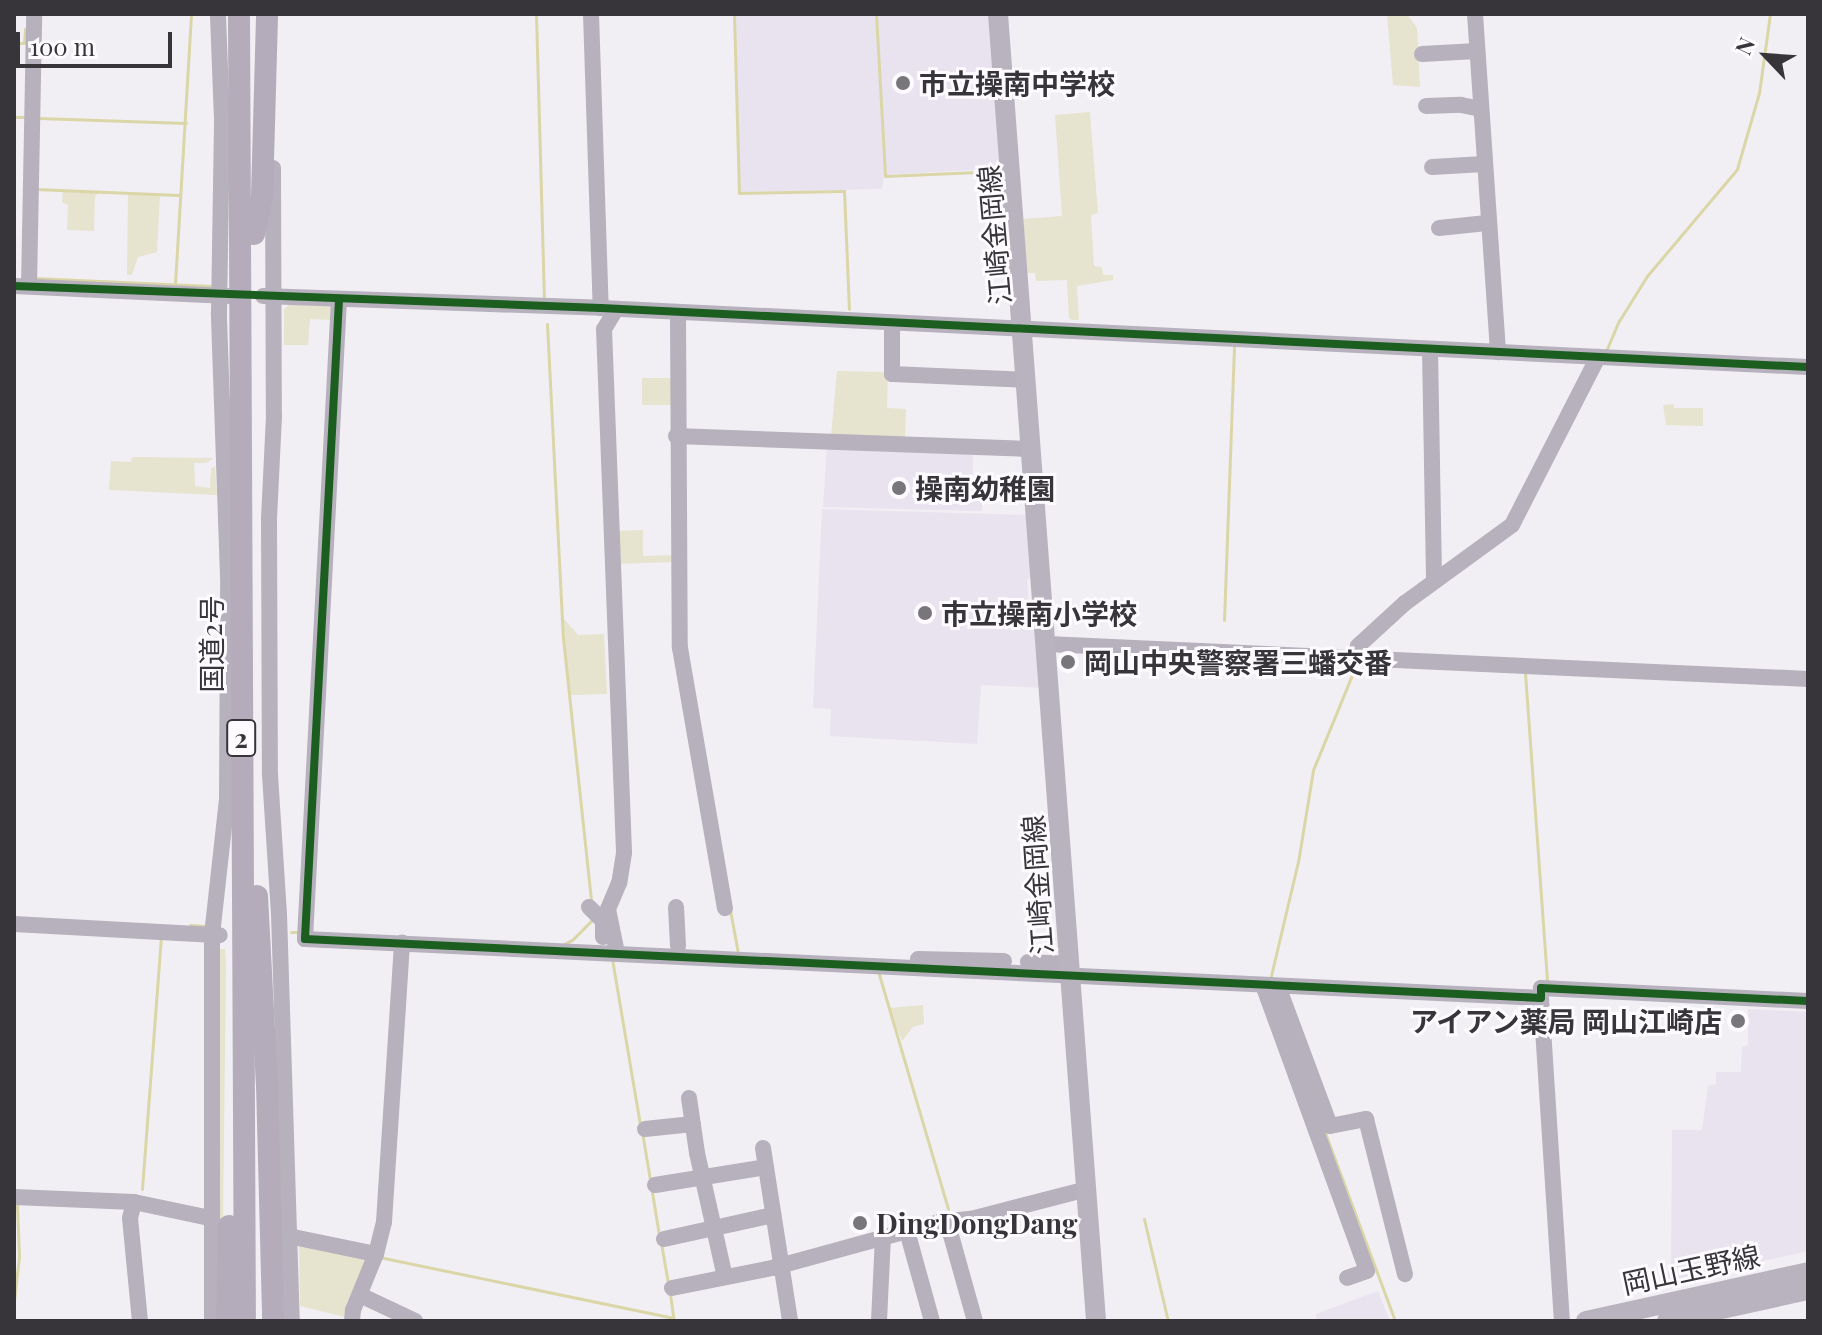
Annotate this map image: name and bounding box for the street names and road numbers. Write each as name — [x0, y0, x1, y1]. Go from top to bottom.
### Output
street label: 江崎金岡線 — [971, 164, 1017, 306]
street label: 国道2号 — [194, 595, 228, 693]
road number: 2 — [225, 716, 257, 760]
street label: 江崎金岡線 — [1015, 814, 1059, 956]
street label: 岡山玉野線 — [1619, 1238, 1763, 1300]

